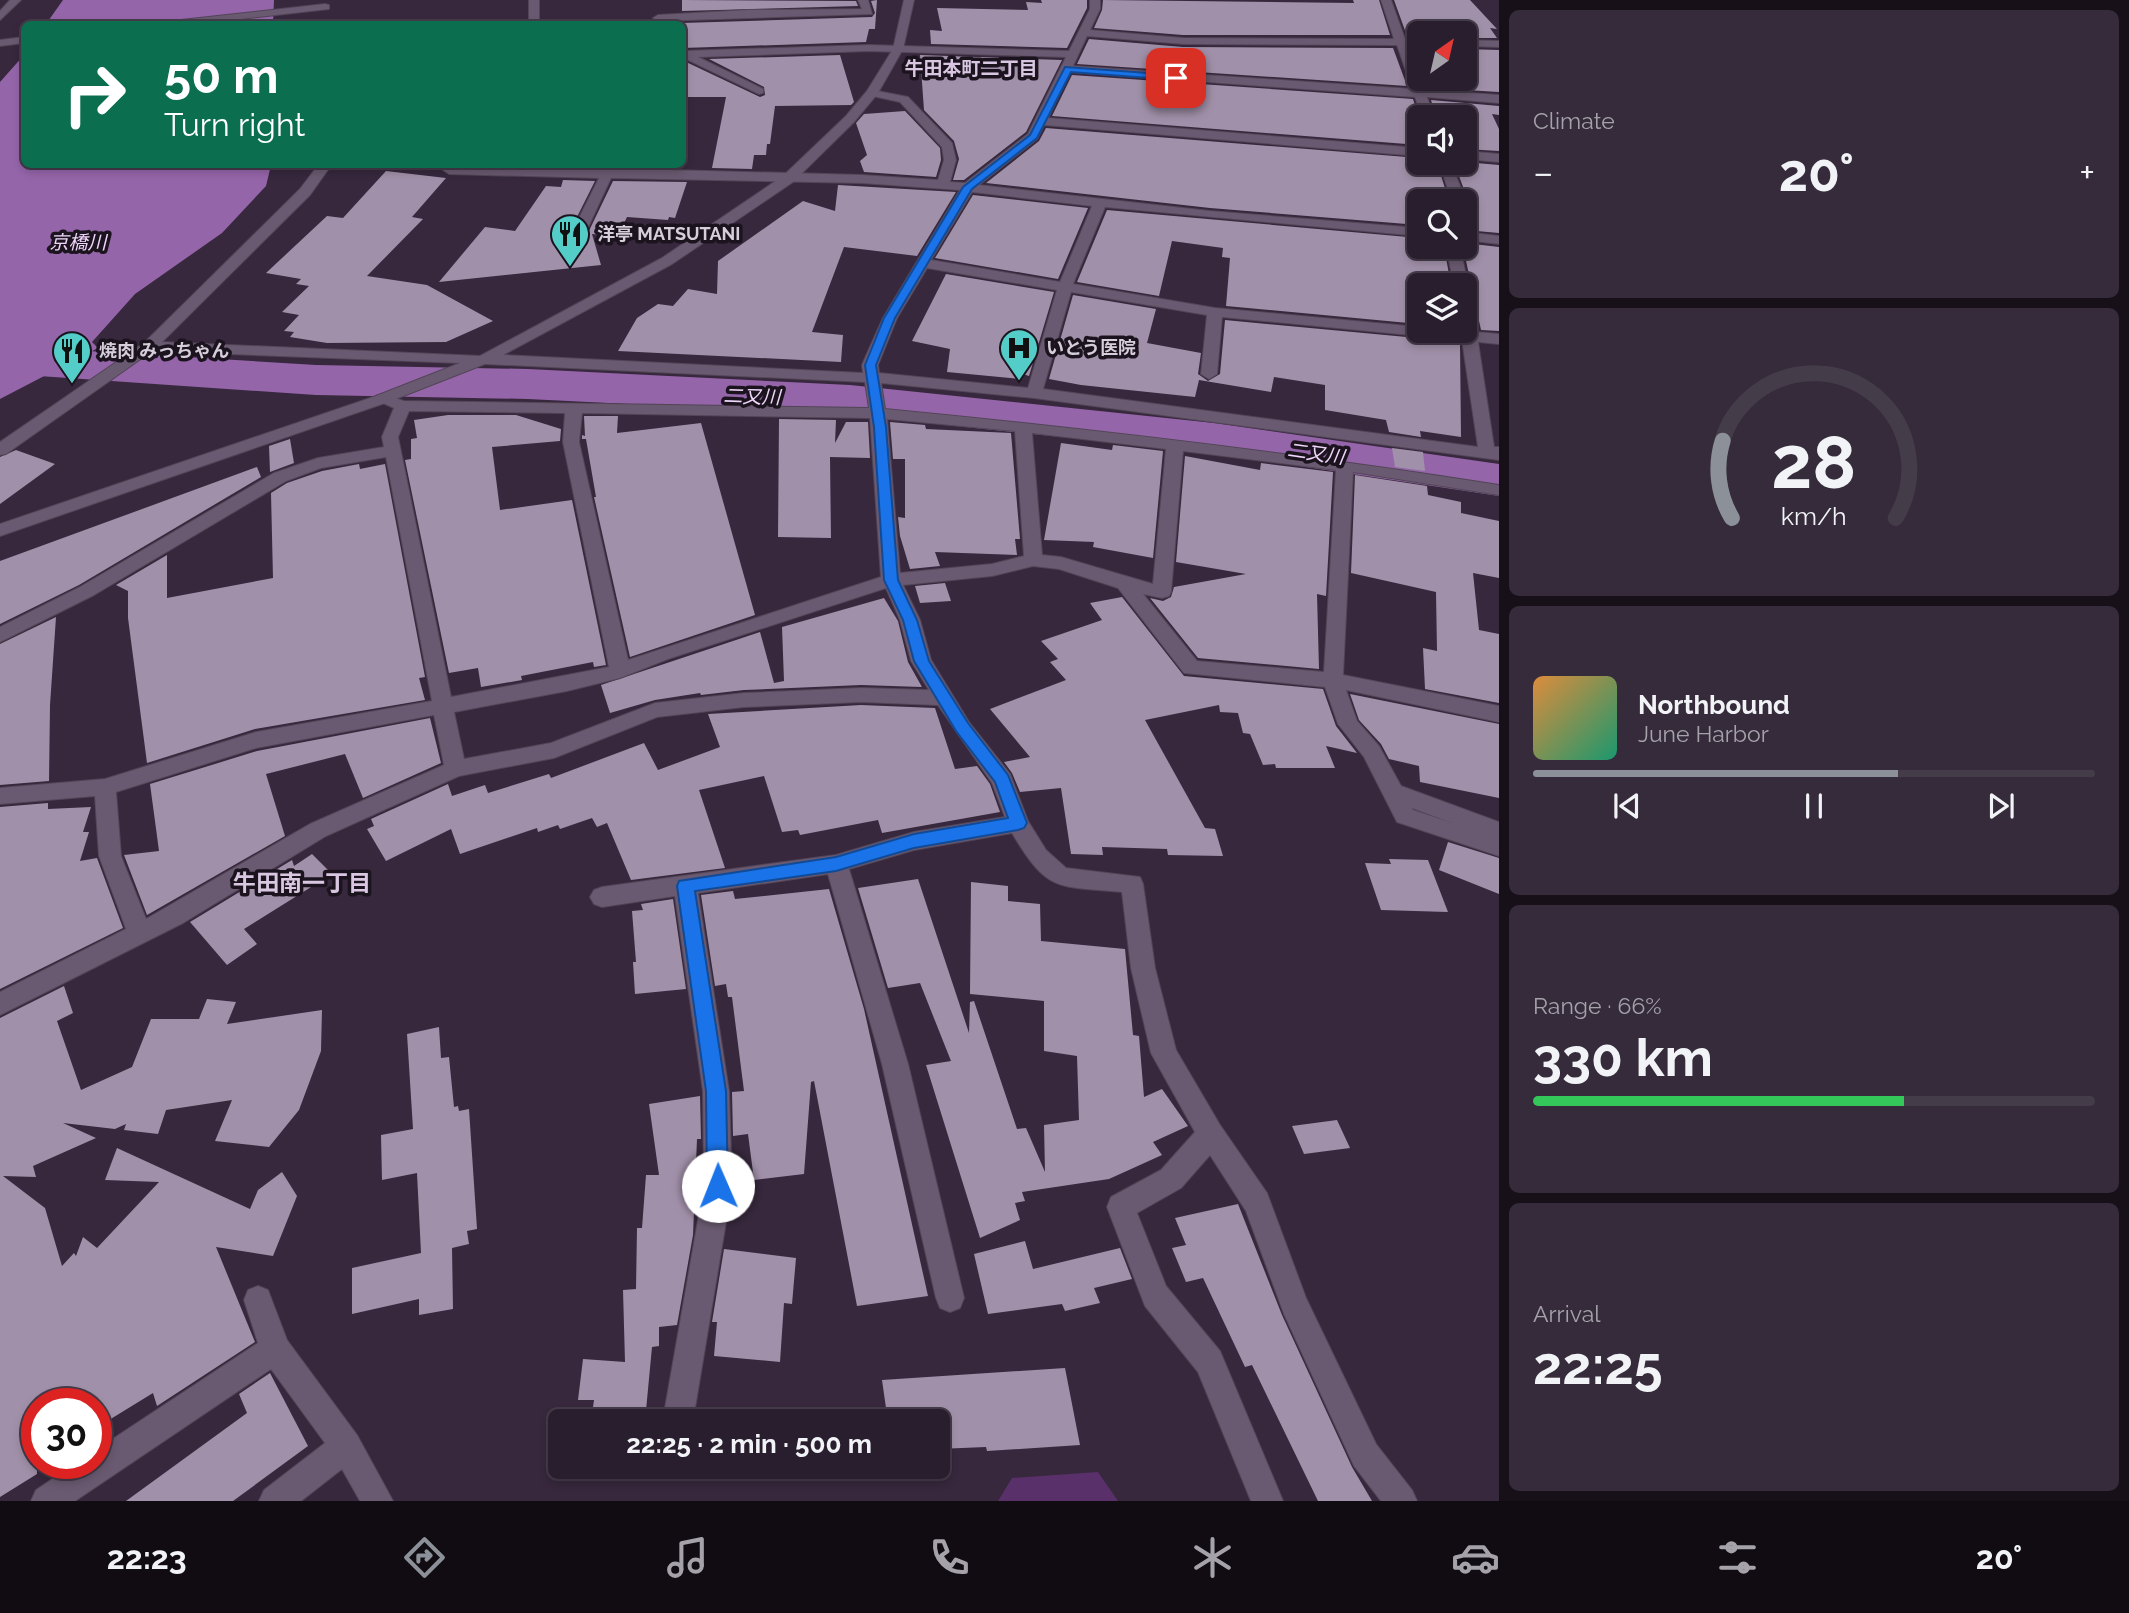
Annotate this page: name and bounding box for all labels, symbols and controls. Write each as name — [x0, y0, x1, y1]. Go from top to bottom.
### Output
north arrow — [1407, 21, 1477, 91]
map controls — [1407, 21, 1477, 343]
text: 50 m — [164, 47, 279, 104]
pin — [1146, 48, 1206, 108]
icon: right — [49, 49, 140, 140]
district label: 牛田本町二丁目 — [904, 57, 1038, 79]
icon: arrive — [1157, 59, 1195, 97]
button: sound — [1407, 105, 1477, 175]
text: Turn right — [164, 106, 305, 143]
text: Climate — [1533, 107, 1615, 134]
text: 20° — [1779, 142, 1854, 203]
text: − — [1533, 150, 1553, 195]
text: + — [2079, 150, 2095, 195]
button: search — [1407, 189, 1477, 259]
restaurant icon: 洋亭 MATSUTANI — [549, 213, 591, 268]
place label: 洋亭 MATSUTANI — [597, 223, 740, 244]
water label: 京橋川 — [49, 231, 108, 253]
button: layers — [1407, 273, 1477, 343]
hospital icon: いとう医院 — [998, 327, 1040, 382]
restaurant icon: 焼肉 みっちゃん — [51, 330, 93, 385]
place label: いとう医院 — [1046, 337, 1136, 358]
place label: 焼肉 みっちゃん — [99, 340, 229, 361]
water label: 二又川 — [723, 384, 783, 408]
text: 28 — [1771, 421, 1857, 506]
water label: 二又川 — [1286, 438, 1348, 468]
text: km/h — [1781, 501, 1847, 531]
text: Northbound — [1638, 690, 1790, 720]
text: June Harbor — [1638, 720, 1769, 747]
icon: previous — [1608, 787, 1646, 825]
icon: pause — [1795, 787, 1833, 825]
icon: next — [1982, 787, 2020, 825]
district label: 牛田南一丁目 — [233, 869, 371, 896]
text: Range · 66% — [1533, 992, 1662, 1019]
text: 330 km — [1533, 1027, 1713, 1088]
position arrow — [681, 1149, 755, 1223]
text: Arrival — [1533, 1300, 1600, 1327]
text: 22:25 — [1533, 1335, 1663, 1396]
speed limit sign: 30 — [21, 1388, 112, 1479]
text: 22:25 · 2 min · 500 m — [626, 1429, 872, 1459]
icon: directions — [400, 1533, 449, 1582]
icon: music — [663, 1533, 712, 1582]
icon: phone — [925, 1533, 974, 1582]
icon: climate — [1188, 1533, 1237, 1582]
icon: car — [1451, 1533, 1500, 1582]
icon: filters — [1713, 1533, 1762, 1582]
text: 22:23 — [107, 1539, 187, 1576]
text: 20° — [1976, 1539, 2022, 1576]

